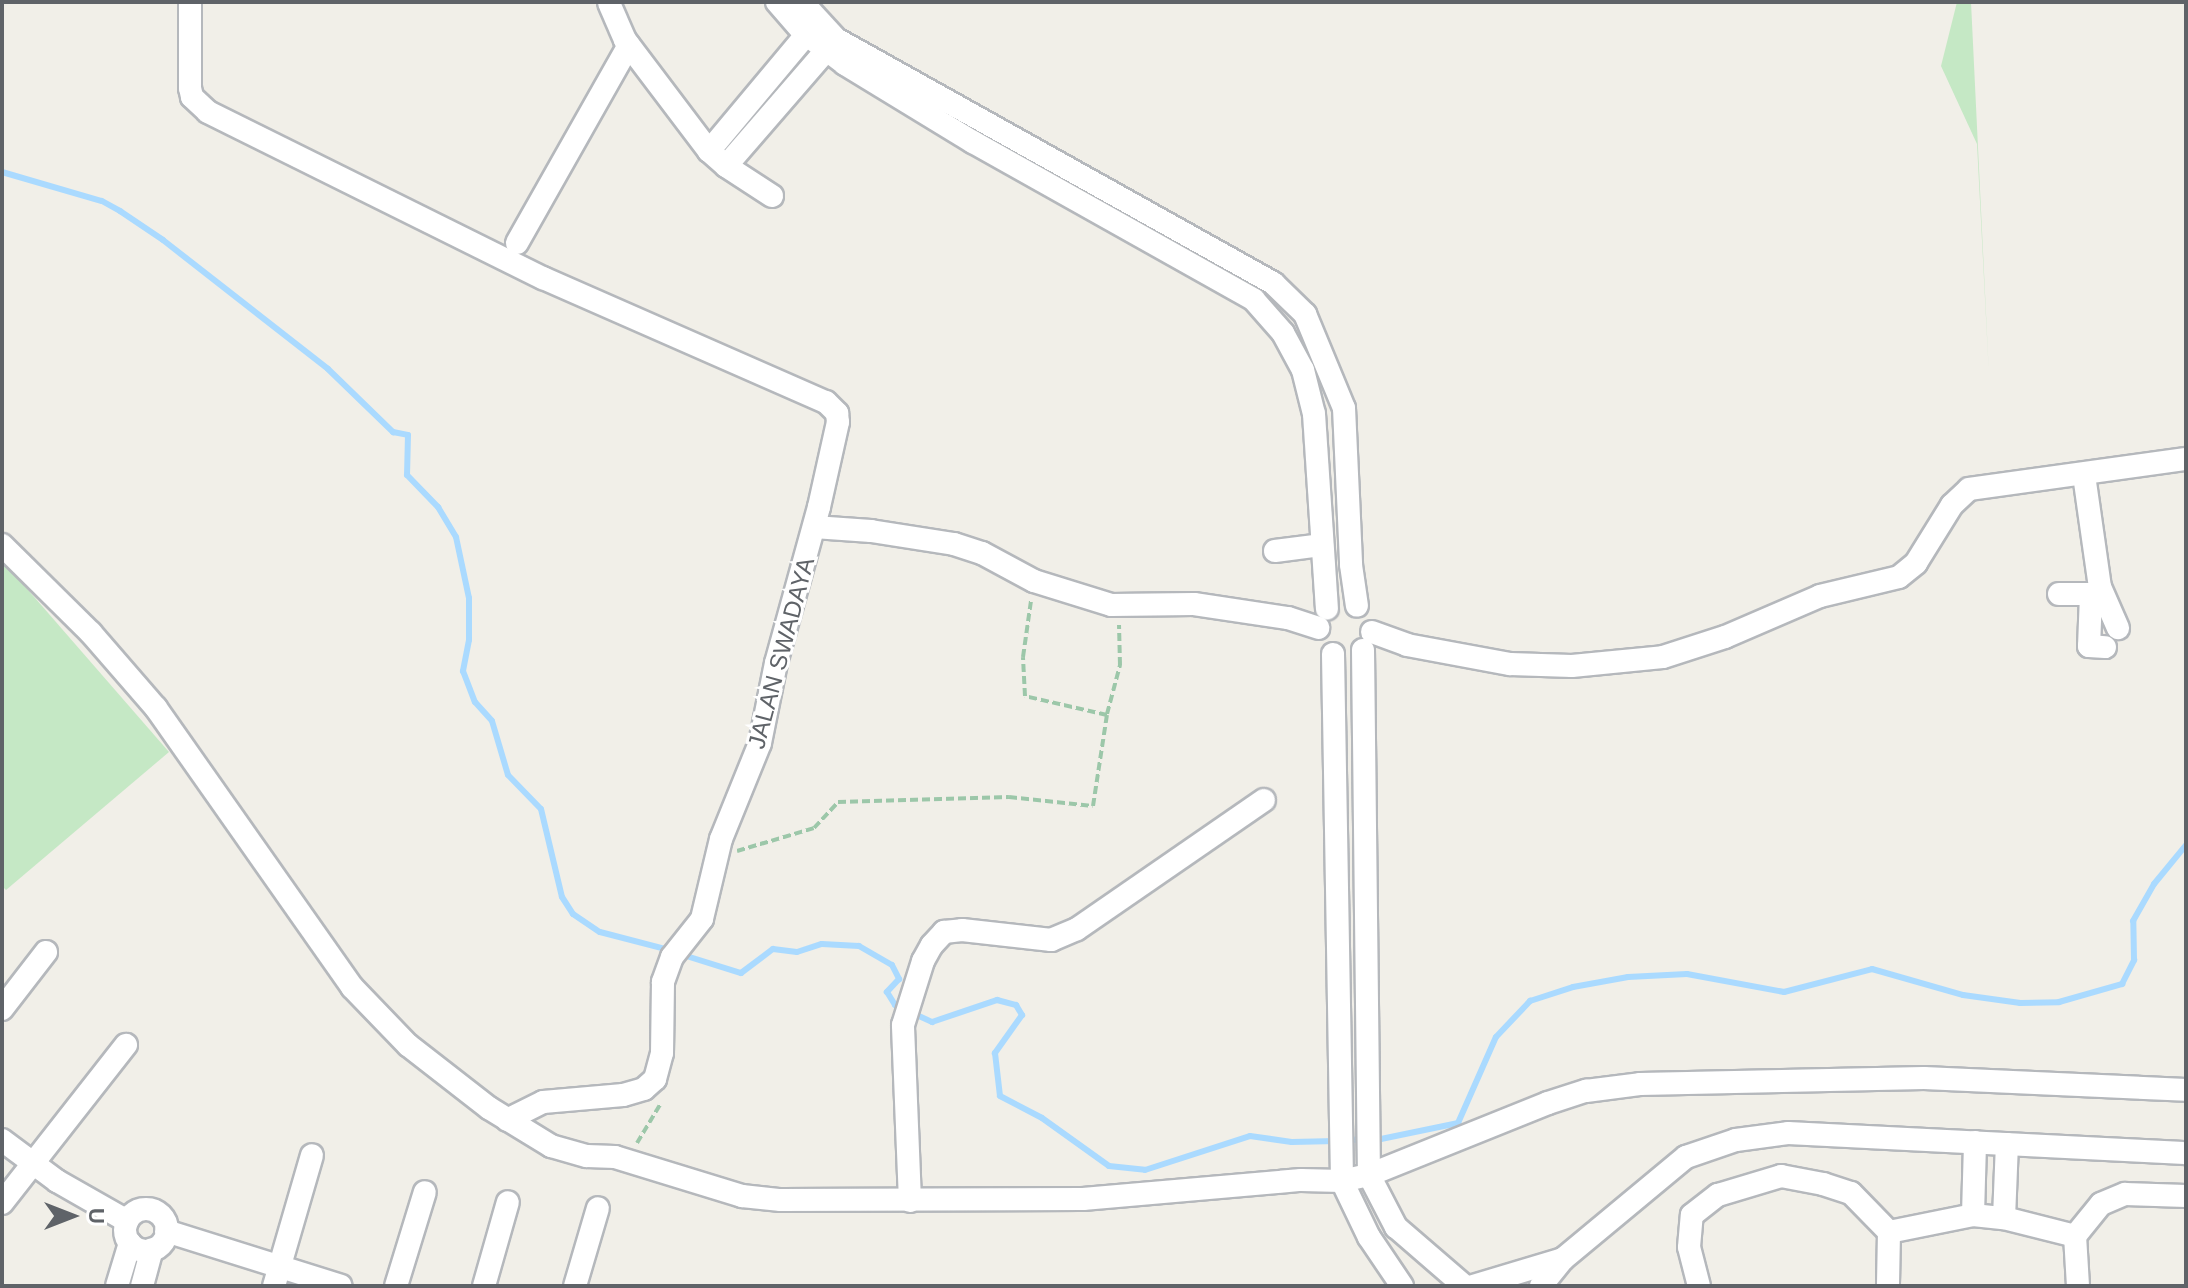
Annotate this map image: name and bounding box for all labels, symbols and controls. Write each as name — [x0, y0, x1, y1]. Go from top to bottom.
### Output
street label: JALAN SWADAYA — [742, 554, 820, 752]
north arrow — [32, 1176, 112, 1256]
text: U — [84, 1208, 109, 1224]

